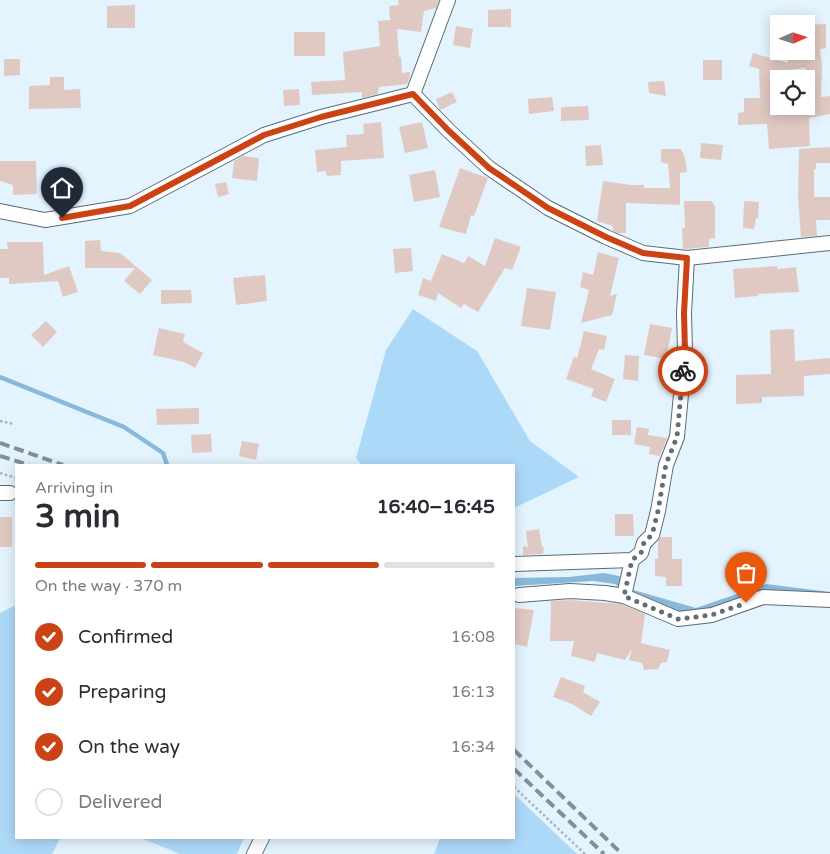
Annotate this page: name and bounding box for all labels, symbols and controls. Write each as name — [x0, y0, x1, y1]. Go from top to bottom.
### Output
north arrow — [770, 15, 815, 60]
map controls — [770, 15, 815, 115]
button: locate — [770, 70, 815, 115]
pin — [41, 167, 83, 218]
icon: home — [48, 174, 76, 202]
courier — [658, 346, 708, 396]
icon: bike — [669, 357, 697, 385]
text: Arriving in — [35, 478, 113, 498]
text: 16:40–16:45 — [377, 496, 495, 518]
text: 3 min — [35, 498, 120, 536]
pin — [725, 552, 767, 603]
icon: bag — [732, 559, 760, 587]
text: On the way · 370 m — [35, 576, 182, 596]
icon: check — [35, 623, 63, 651]
text: Confirmed — [78, 626, 173, 648]
text: 16:08 — [451, 627, 495, 647]
icon: check — [35, 678, 63, 706]
text: Preparing — [78, 681, 167, 703]
text: 16:13 — [451, 682, 495, 702]
icon: check — [35, 733, 63, 761]
text: On the way — [78, 736, 180, 758]
text: 16:34 — [451, 737, 495, 757]
text: Delivered — [78, 791, 163, 813]

